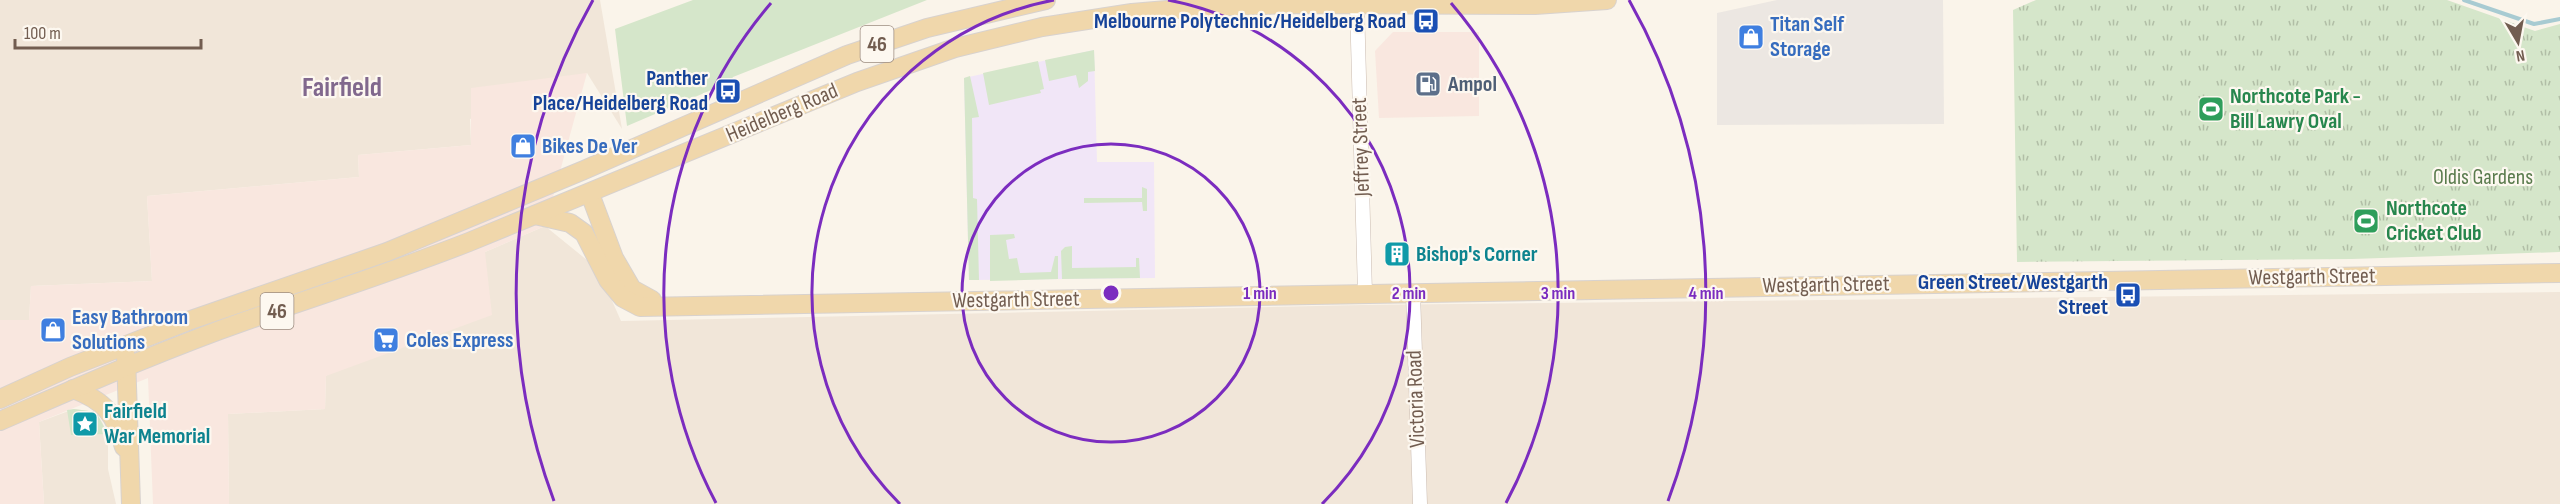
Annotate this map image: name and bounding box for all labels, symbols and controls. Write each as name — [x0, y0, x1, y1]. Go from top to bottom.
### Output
bus stop icon: Melbourne Polytechnic/Heidelberg Road — [1411, 6, 1441, 36]
place label: Melbourne Polytechnic/Heidelberg Road — [1094, 8, 1406, 35]
place label: Titan Self Storage — [1770, 11, 1845, 63]
scale bar — [15, 12, 201, 50]
north arrow — [2488, 12, 2548, 72]
shop icon: Titan Self Storage — [1736, 22, 1766, 52]
text: 100 m — [24, 23, 61, 44]
road number: 46 — [860, 26, 894, 62]
text: N — [2514, 45, 2526, 65]
place label: Panther Place/Heidelberg Road — [533, 65, 708, 117]
fuel station icon: Ampol — [1413, 69, 1443, 99]
district label: Fairfield — [302, 71, 382, 104]
place label: Ampol — [1447, 71, 1497, 98]
bus stop icon: Panther Place/Heidelberg Road — [713, 76, 743, 106]
street label: Heidelberg Road — [722, 77, 842, 149]
place label: Northcote Park - Bill Lawry Oval — [2230, 83, 2361, 135]
sports icon: Northcote Park - Bill Lawry Oval — [2196, 94, 2226, 124]
street label: Jeffrey Street — [1346, 97, 1376, 198]
shop icon: Bikes De Ver — [508, 131, 538, 161]
place label: Bikes De Ver — [542, 133, 638, 160]
park label: Oldis Gardens — [2433, 164, 2533, 191]
place label: Northcote Cricket Club — [2386, 195, 2482, 247]
sports icon: Northcote Cricket Club — [2351, 206, 2381, 236]
building icon: Bishop's Corner — [1382, 239, 1412, 269]
place label: Bishop's Corner — [1416, 241, 1538, 268]
street label: Westgarth Street — [2248, 262, 2376, 292]
place label: Green Street/Westgarth Street — [1918, 269, 2108, 321]
street label: Westgarth Street — [1762, 270, 1890, 300]
bus stop icon: Green Street/Westgarth Street — [2113, 280, 2143, 310]
centre of rings — [1101, 283, 1121, 303]
text: 1 min — [1243, 283, 1277, 304]
text: 2 min — [1392, 283, 1426, 304]
text: 3 min — [1541, 283, 1575, 304]
text: 4 min — [1689, 283, 1723, 304]
street label: Westgarth Street — [952, 285, 1080, 315]
road number: 46 — [260, 293, 294, 329]
place label: Easy Bathroom Solutions — [72, 304, 188, 356]
shop icon: Easy Bathroom Solutions — [38, 315, 68, 345]
supermarket icon: Coles Express — [371, 325, 401, 355]
place label: Coles Express — [406, 327, 513, 354]
street label: Victoria Road — [1401, 350, 1431, 448]
place label: Fairfield War Memorial — [104, 398, 210, 450]
place icon: Fairfield War Memorial — [70, 409, 100, 439]

